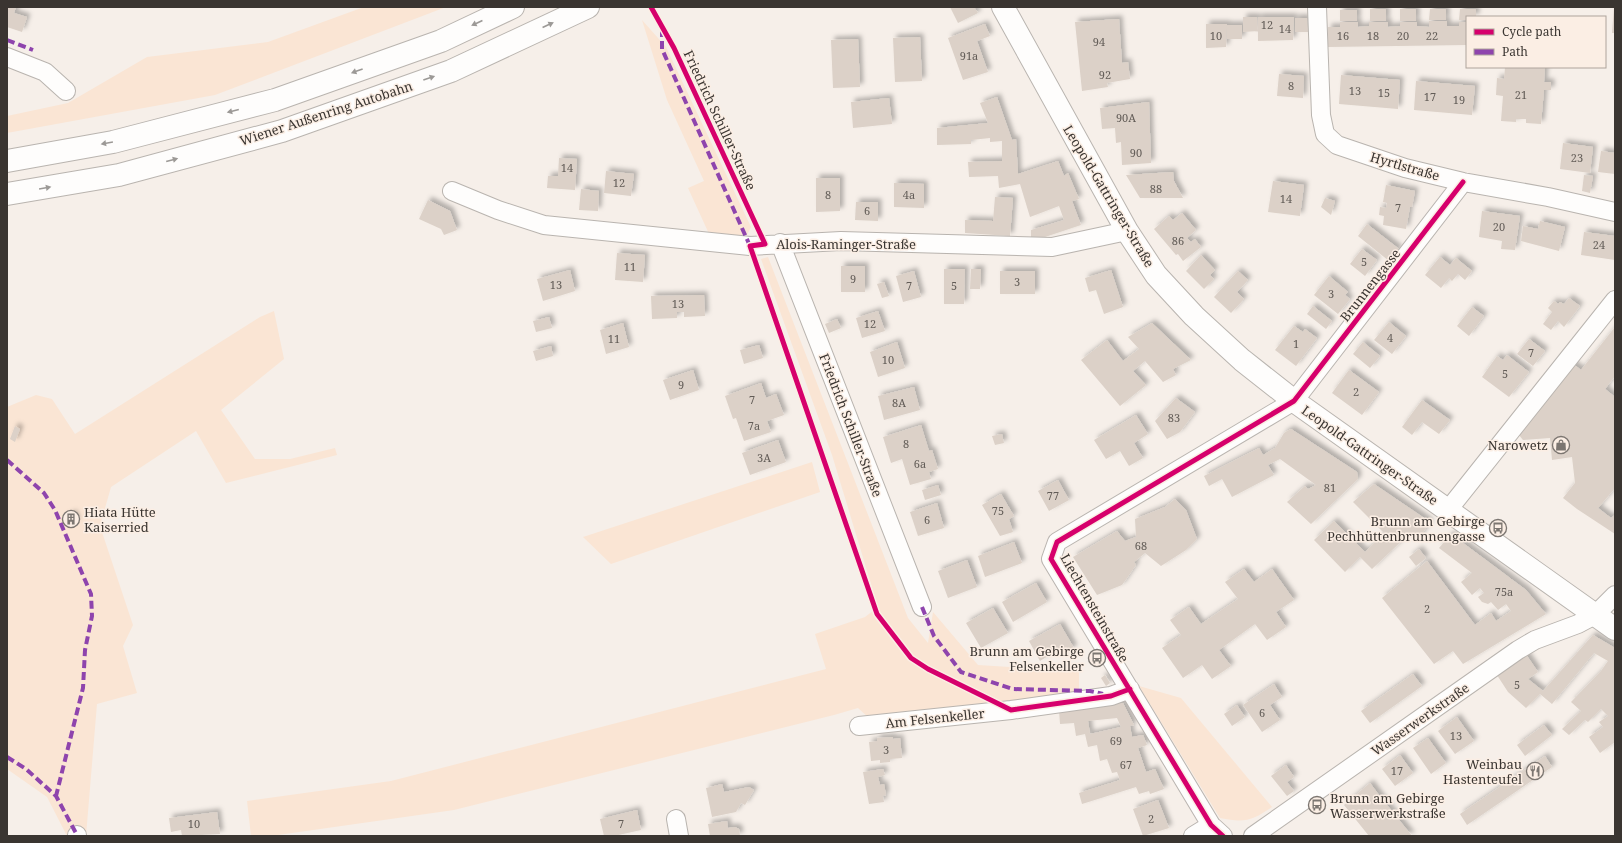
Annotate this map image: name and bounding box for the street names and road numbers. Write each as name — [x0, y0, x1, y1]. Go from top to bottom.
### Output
street label: Friedrich Schiller-Straße — [680, 47, 760, 193]
street label: Wiener Außenring Autobahn — [237, 76, 415, 149]
street label: Leopold-Gattringer-Straße — [1059, 122, 1159, 270]
street label: Hyrtlstraße — [1368, 148, 1442, 184]
street label: Alois-Raminger-Straße — [776, 235, 916, 253]
street label: Brunnengasse — [1336, 245, 1404, 325]
street label: Friedrich Schiller-Straße — [815, 351, 887, 499]
street label: Leopold-Gattringer-Straße — [1298, 401, 1442, 509]
street label: Liechtensteinstraße — [1057, 550, 1133, 666]
street label: Wasserwerkstraße — [1367, 678, 1473, 760]
street label: Am Felsenkeller — [885, 704, 985, 732]

